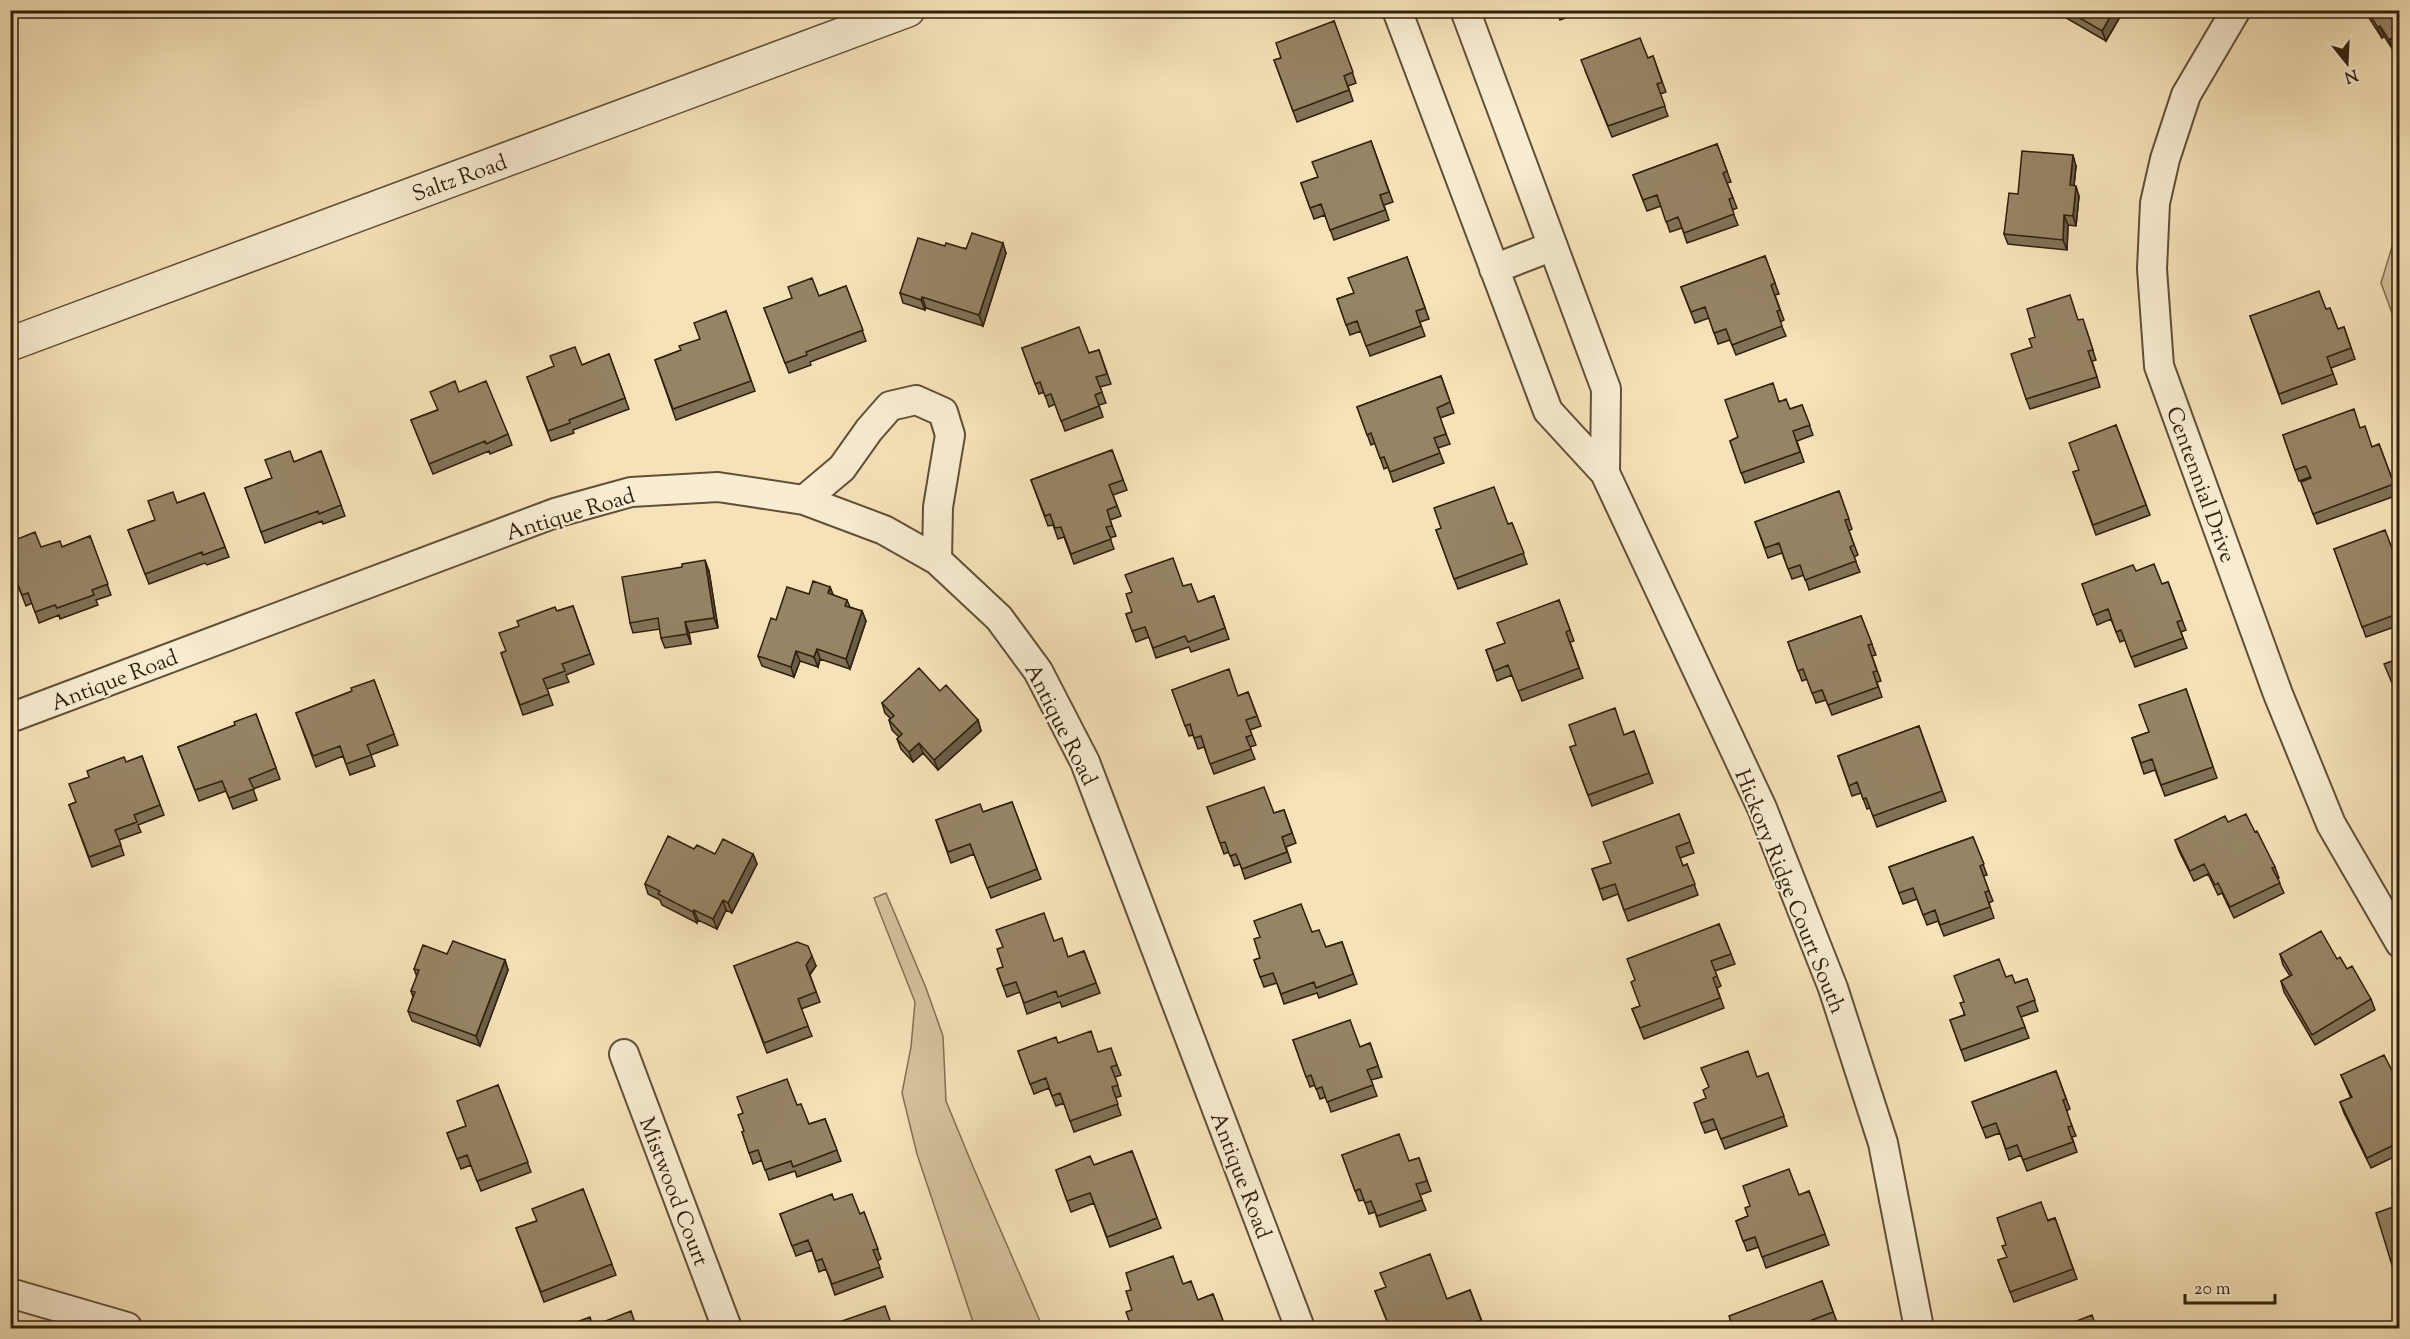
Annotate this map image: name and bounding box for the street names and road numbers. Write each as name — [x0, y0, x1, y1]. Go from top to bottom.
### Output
street label: Saltz Road — [408, 148, 512, 212]
street label: Centennial Drive — [2156, 402, 2242, 568]
street label: Antique Road — [502, 481, 639, 551]
street label: Antique Road — [47, 643, 183, 721]
street label: Antique Road — [1015, 659, 1104, 792]
street label: Hickory Ridge Court South — [1724, 765, 1852, 1019]
street label: Antique Road — [1200, 1108, 1278, 1244]
street label: Mistwood Court — [629, 1113, 715, 1272]

